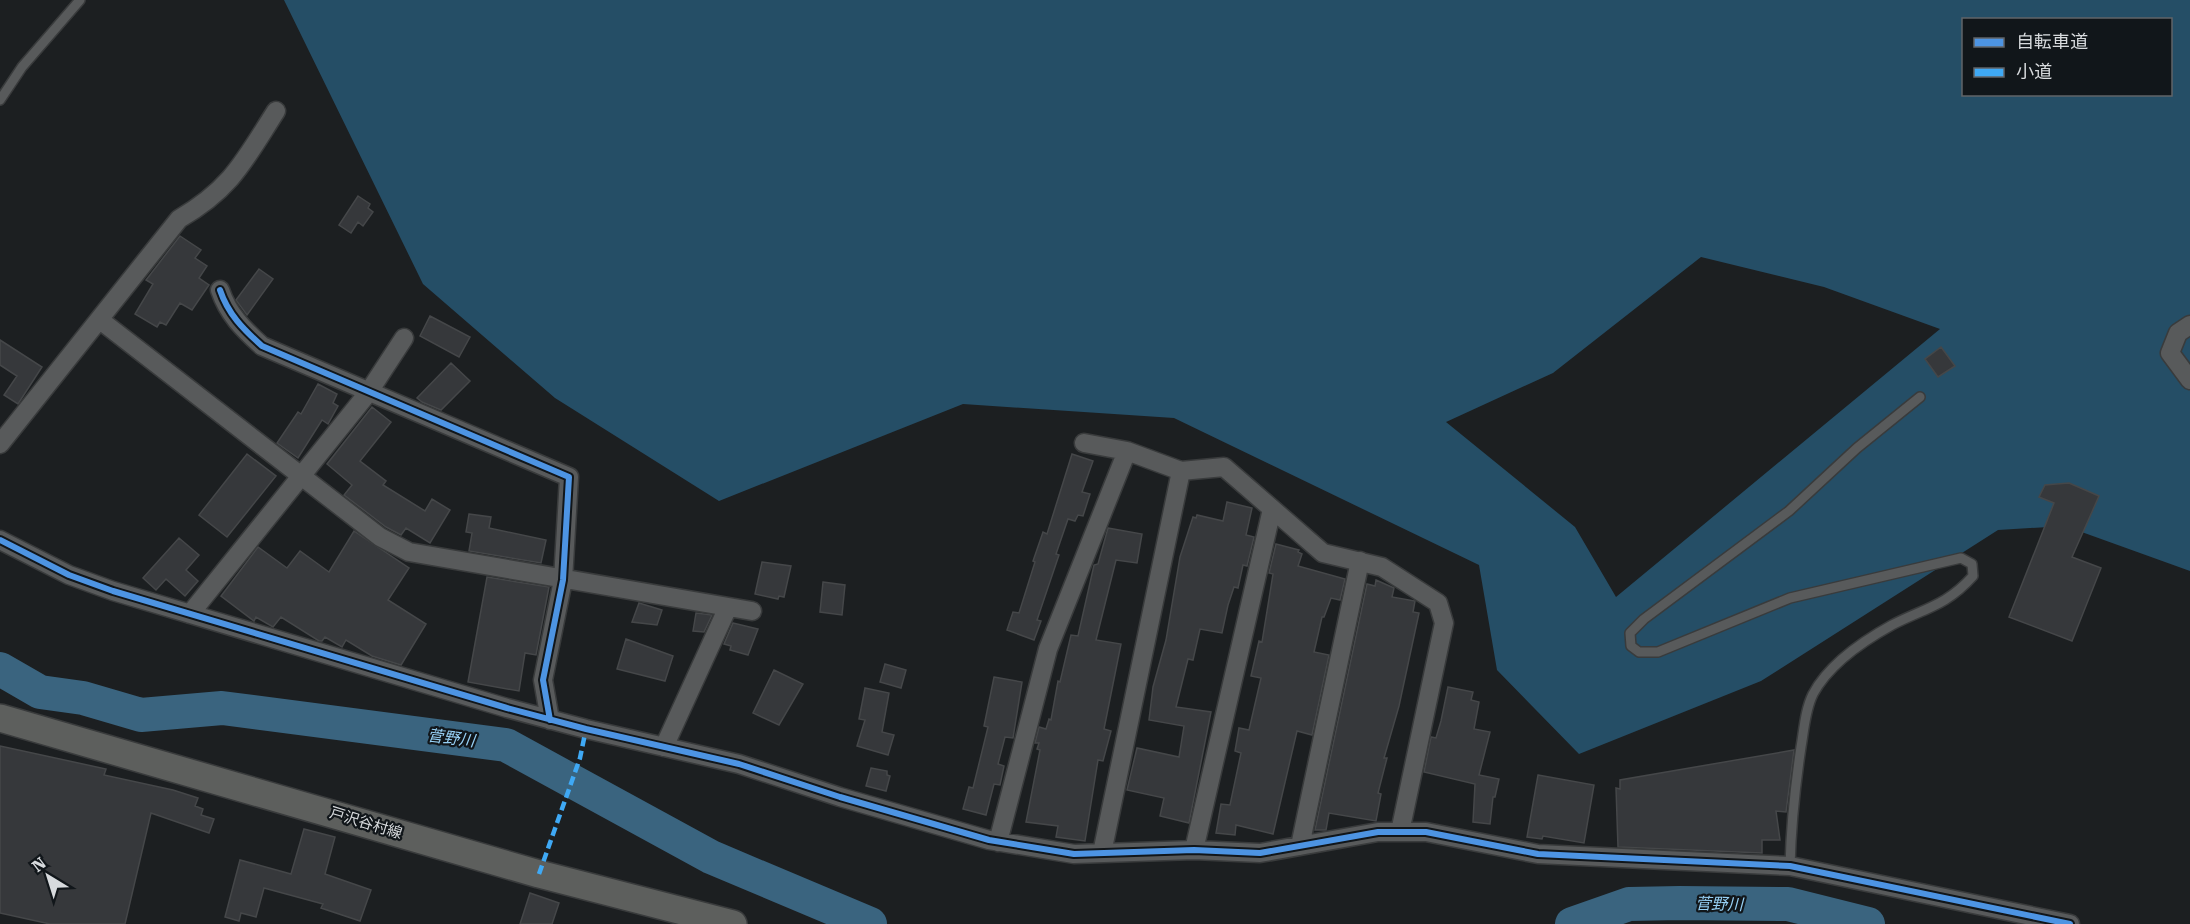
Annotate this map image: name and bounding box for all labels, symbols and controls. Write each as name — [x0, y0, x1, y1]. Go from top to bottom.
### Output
legend — [1962, 18, 2172, 96]
text: 自転車道 — [2016, 31, 2088, 52]
text: 小道 — [2016, 61, 2052, 82]
water label: 菅野川 — [426, 726, 478, 751]
street label: 戸沢谷村線 — [327, 803, 405, 843]
north arrow — [18, 846, 78, 906]
text: N — [28, 853, 50, 876]
water label: 菅野川 — [1695, 894, 1745, 914]

